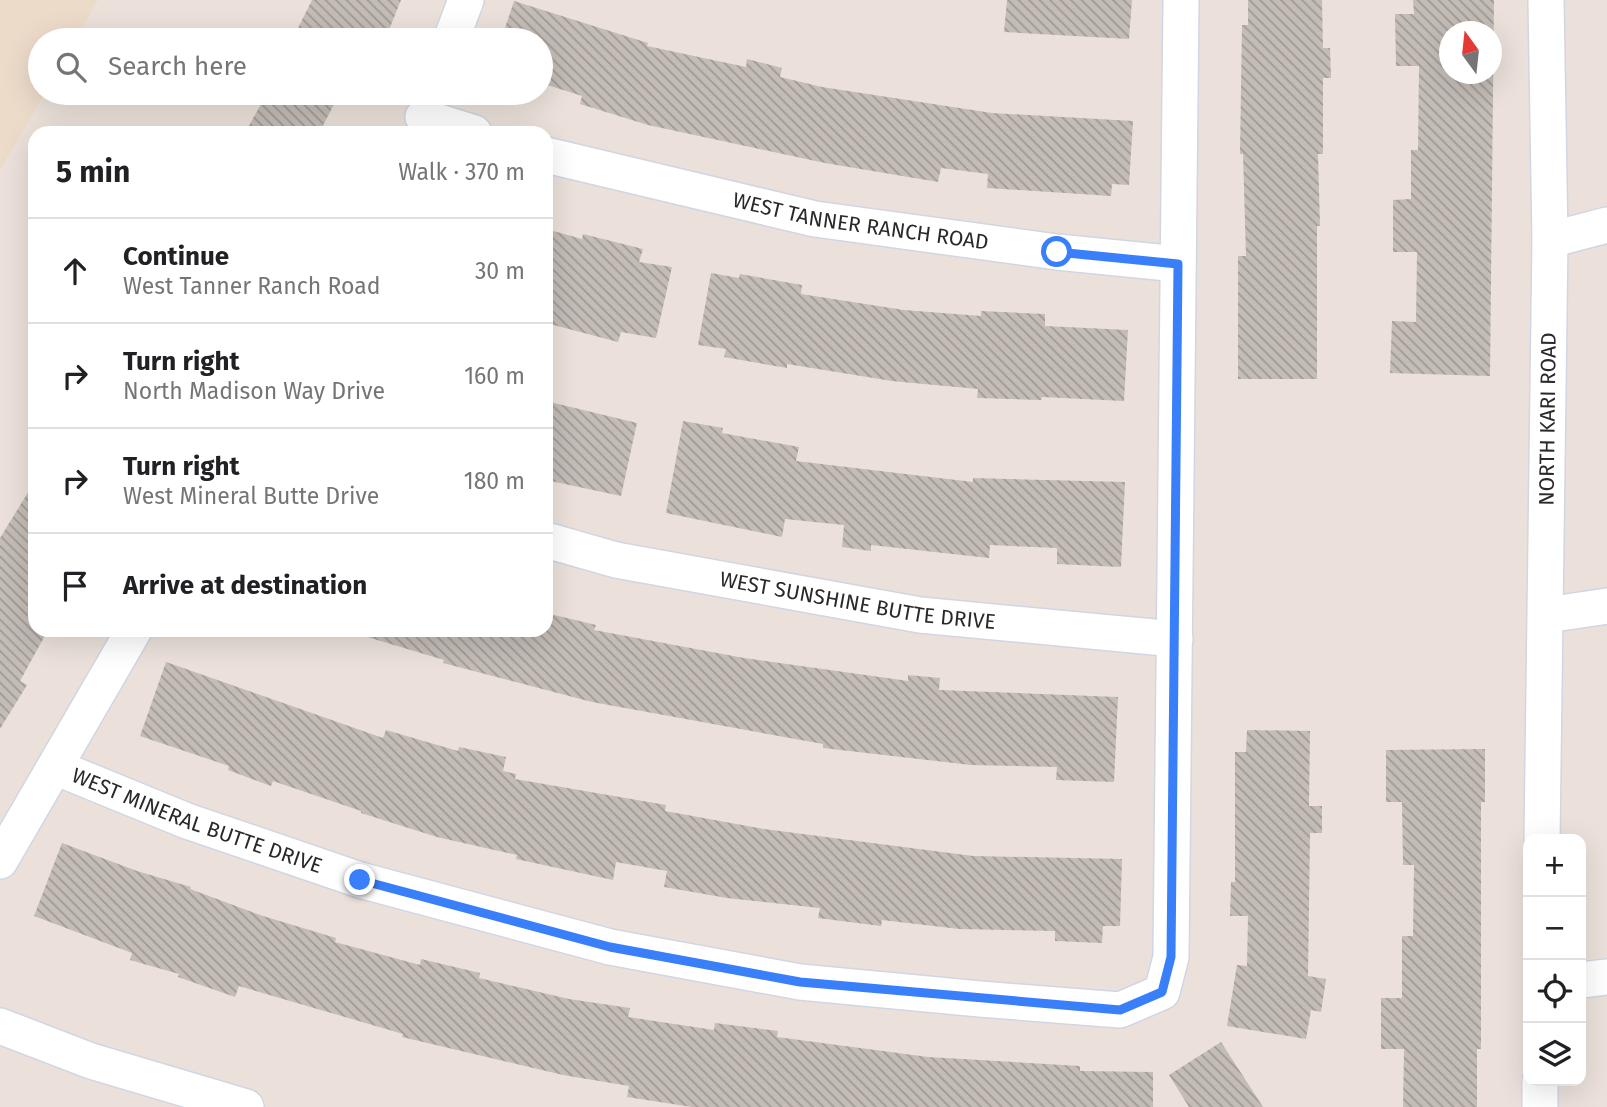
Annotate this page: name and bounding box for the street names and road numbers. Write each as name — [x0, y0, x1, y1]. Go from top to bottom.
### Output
street label: WEST TANNER RANCH ROAD — [730, 187, 990, 256]
street label: NORTH KARI ROAD — [1533, 332, 1562, 506]
street label: WEST SUNSHINE BUTTE DRIVE — [718, 566, 997, 635]
street label: WEST MINERAL BUTTE DRIVE — [68, 762, 326, 879]

